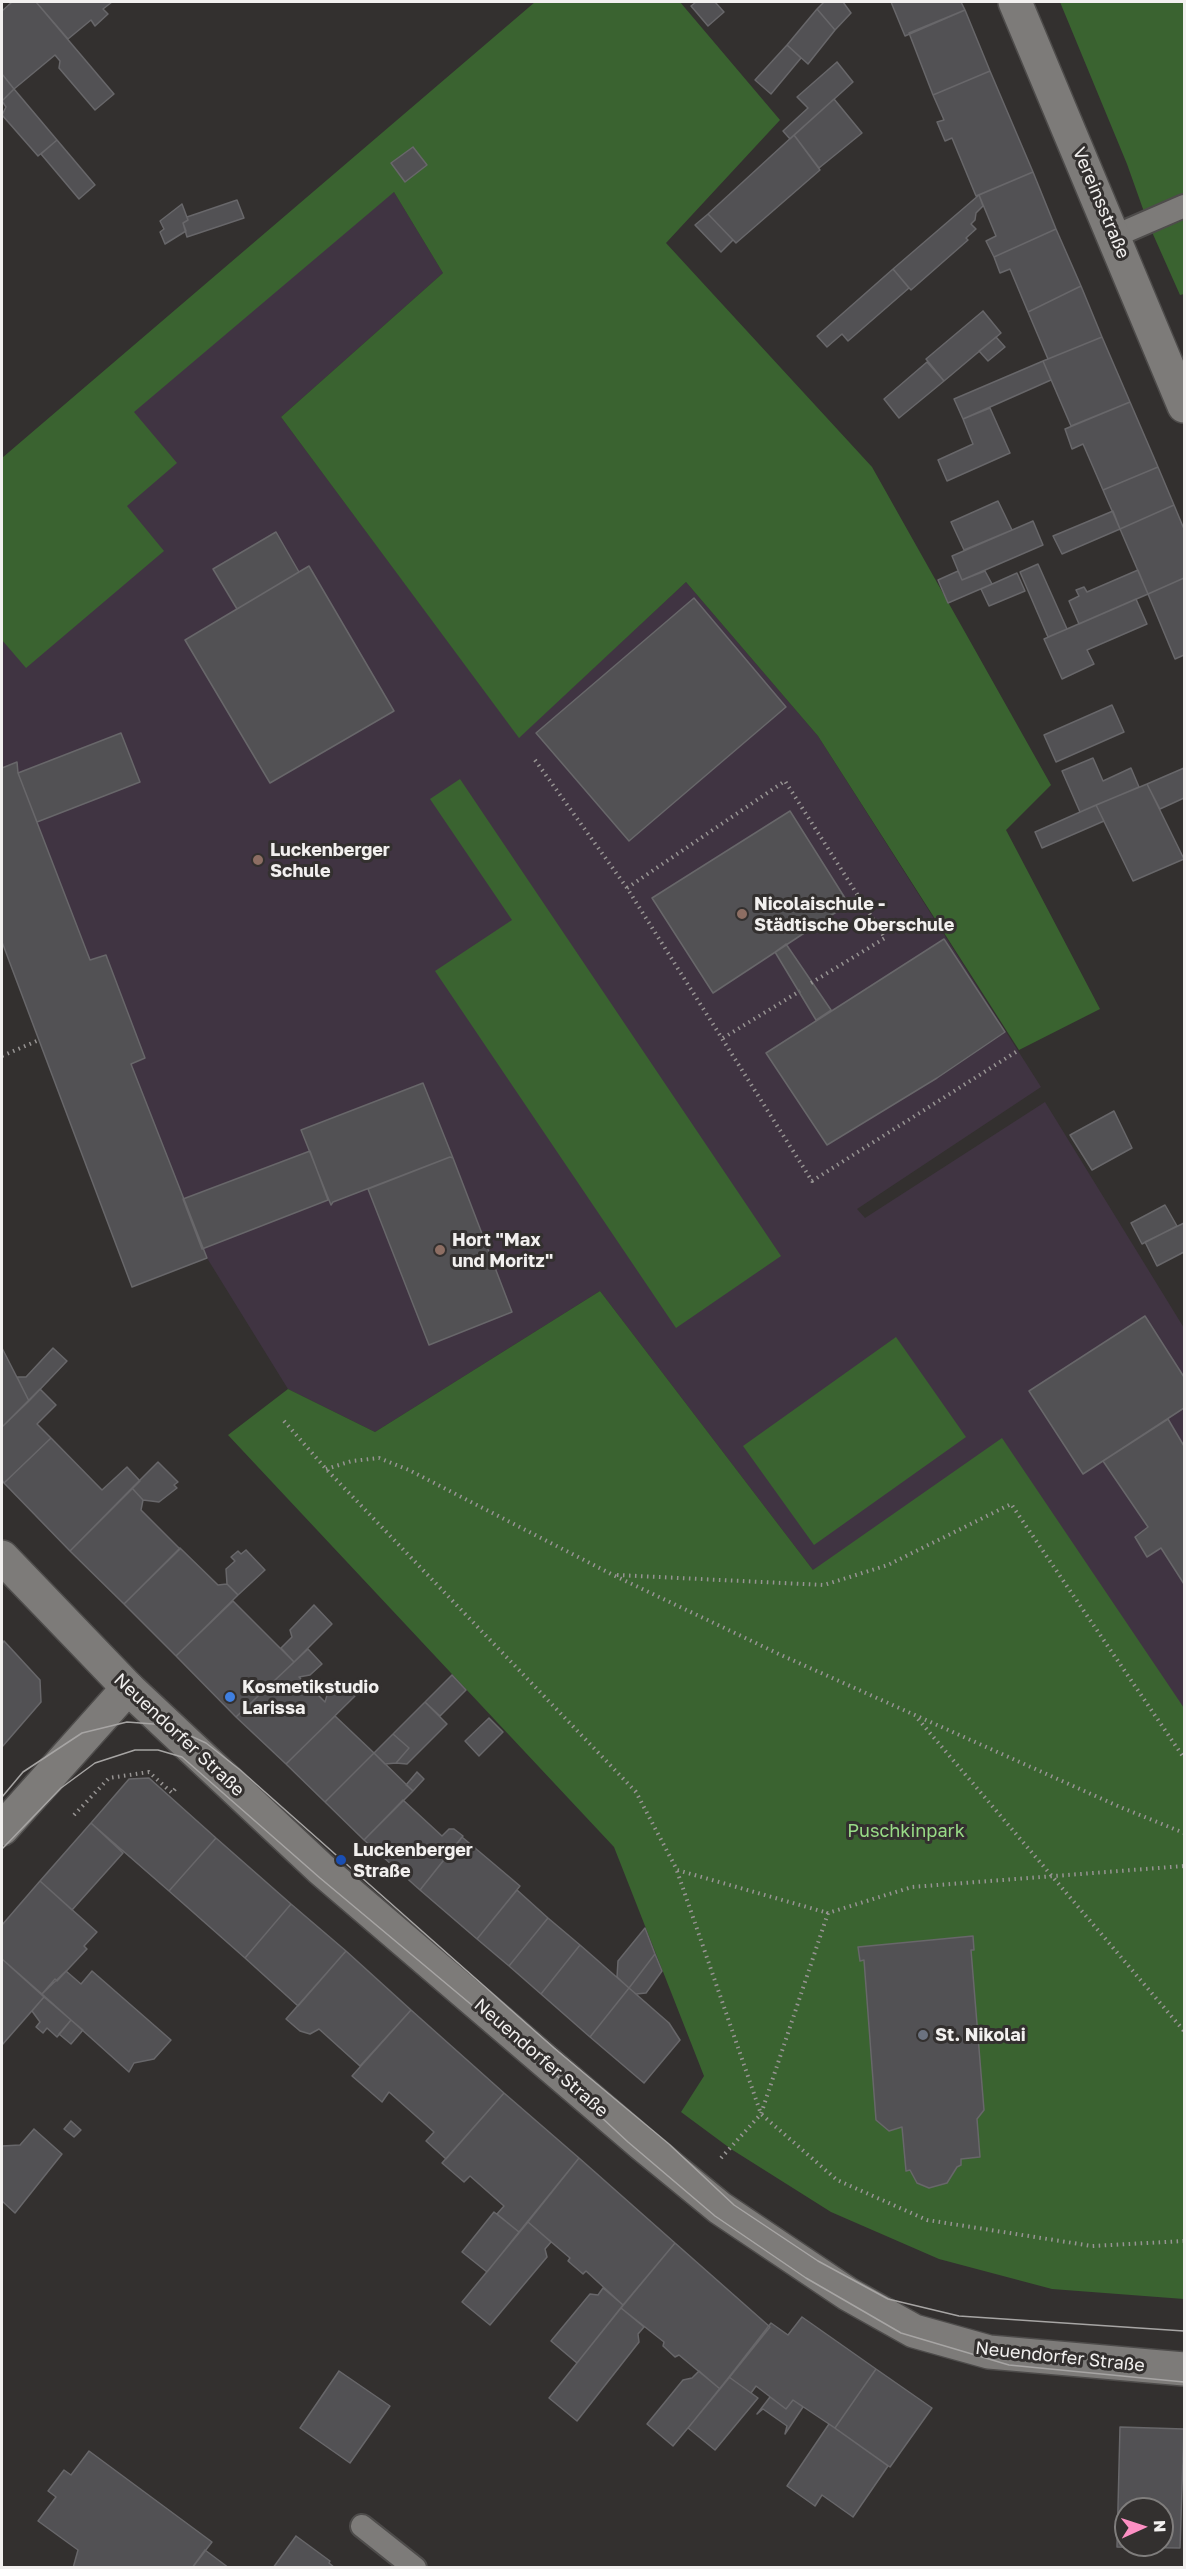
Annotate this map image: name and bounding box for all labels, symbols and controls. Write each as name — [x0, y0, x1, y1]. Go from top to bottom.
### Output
street label: Vereinsstraße — [1068, 144, 1134, 262]
place label: Luckenberger Schule — [270, 839, 390, 882]
marker: Luckenberger Schule — [251, 853, 265, 867]
place label: Nicolaischule - Städtische Oberschule — [754, 893, 954, 936]
marker: Nicolaischule - Städtische Oberschule — [735, 907, 749, 921]
place label: Hort "Max und Moritz" — [452, 1229, 553, 1272]
marker: Hort "Max und Moritz" — [433, 1243, 447, 1257]
street label: Neuendorfer Straße — [109, 1669, 249, 1801]
place label: Kosmetikstudio Larissa — [242, 1676, 379, 1718]
marker: Kosmetikstudio Larissa — [223, 1690, 237, 1704]
park label: Puschkinpark — [847, 1820, 965, 1842]
place label: Luckenberger Straße — [353, 1839, 473, 1882]
marker: Luckenberger Straße — [334, 1853, 348, 1867]
street label: Neuendorfer Straße — [470, 1994, 612, 2122]
place label: St. Nikolai — [935, 2024, 1026, 2046]
marker: St. Nikolai — [916, 2028, 930, 2042]
street label: Neuendorfer Straße — [974, 2337, 1146, 2377]
north arrow — [1114, 2497, 1174, 2557]
text: N — [1150, 2520, 1170, 2533]

